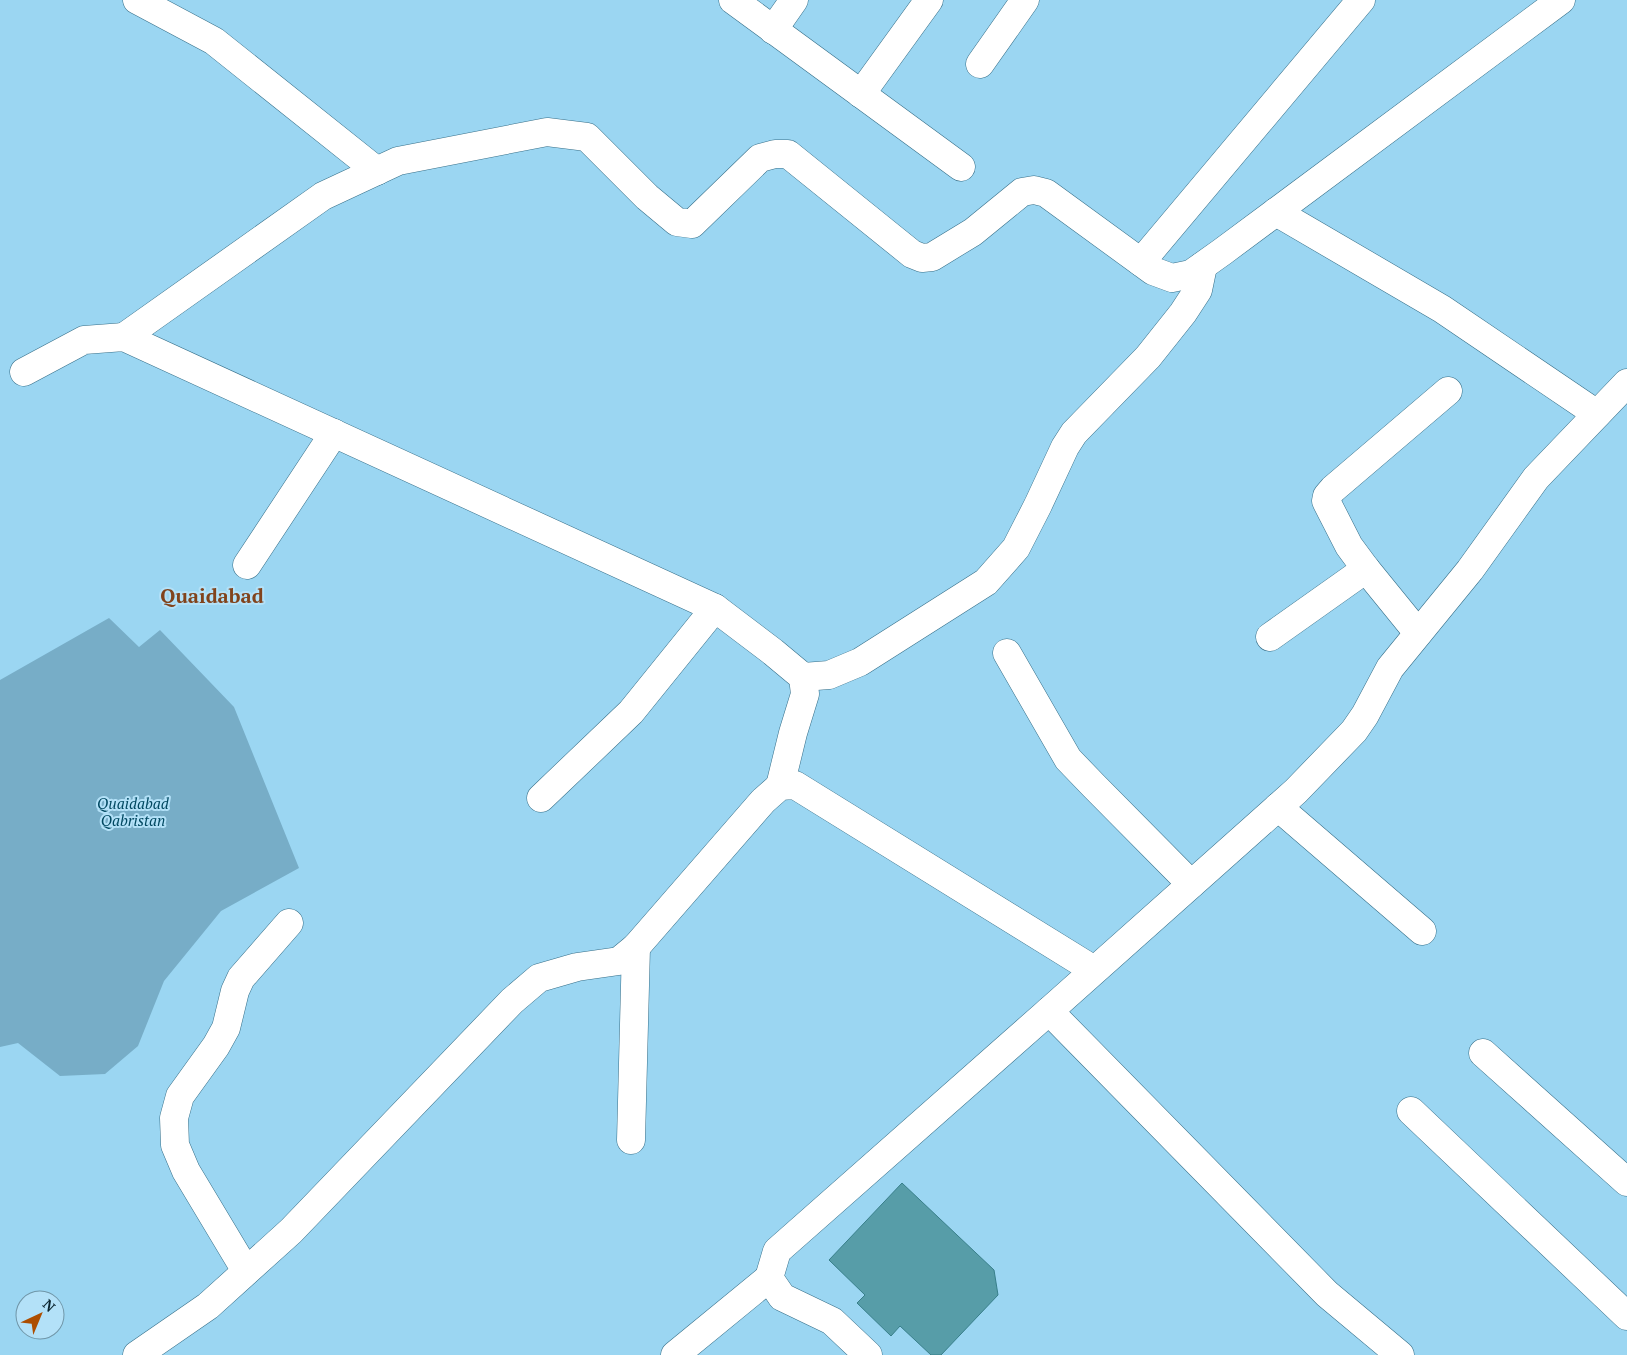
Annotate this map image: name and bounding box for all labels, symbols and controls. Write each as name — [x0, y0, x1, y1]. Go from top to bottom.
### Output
district label: Quaidabad — [160, 582, 264, 609]
park label: Quaidabad Qabristan — [97, 793, 170, 830]
north arrow — [15, 1290, 65, 1340]
text: N — [39, 1295, 60, 1316]

